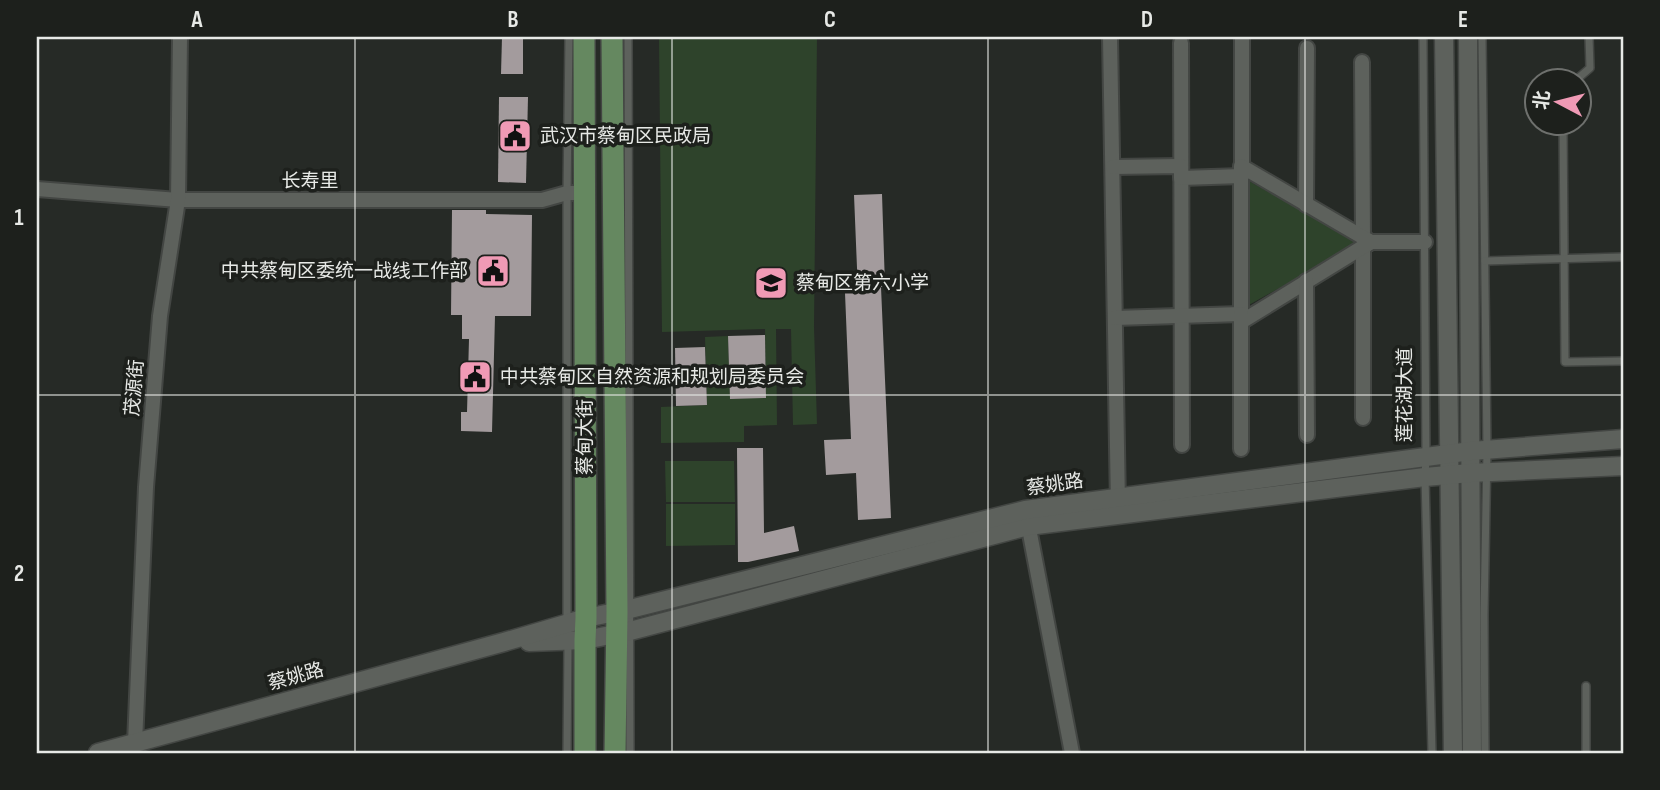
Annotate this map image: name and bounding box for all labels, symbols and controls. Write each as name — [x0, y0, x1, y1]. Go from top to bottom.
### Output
text: A — [191, 6, 204, 34]
text: B — [508, 6, 519, 34]
text: C — [824, 6, 836, 34]
text: D — [1141, 6, 1153, 34]
text: E — [1458, 6, 1468, 34]
north arrow — [1524, 66, 1594, 136]
text: 北 — [1530, 89, 1555, 111]
public building icon: 武汉市蔡甸区民政局 — [496, 117, 534, 155]
place label: 武汉市蔡甸区民政局 — [540, 125, 711, 148]
street label: 长寿里 — [281, 170, 339, 193]
text: 1 — [14, 204, 24, 232]
public building icon: 中共蔡甸区委统一战线工作部 — [474, 252, 512, 290]
place label: 中共蔡甸区委统一战线工作部 — [221, 260, 468, 283]
school or university icon: 蔡甸区第六小学 — [752, 264, 790, 302]
place label: 蔡甸区第六小学 — [796, 272, 929, 295]
street label: 莲花湖大道 — [1394, 347, 1417, 443]
public building icon: 中共蔡甸区自然资源和规划局委员会 — [456, 358, 494, 396]
street label: 茂源街 — [121, 359, 149, 417]
place label: 中共蔡甸区自然资源和规划局委员会 — [500, 366, 804, 389]
street label: 蔡甸大街 — [574, 399, 597, 475]
street label: 蔡姚路 — [1025, 470, 1085, 500]
text: 2 — [14, 560, 24, 588]
street label: 蔡姚路 — [265, 659, 327, 695]

